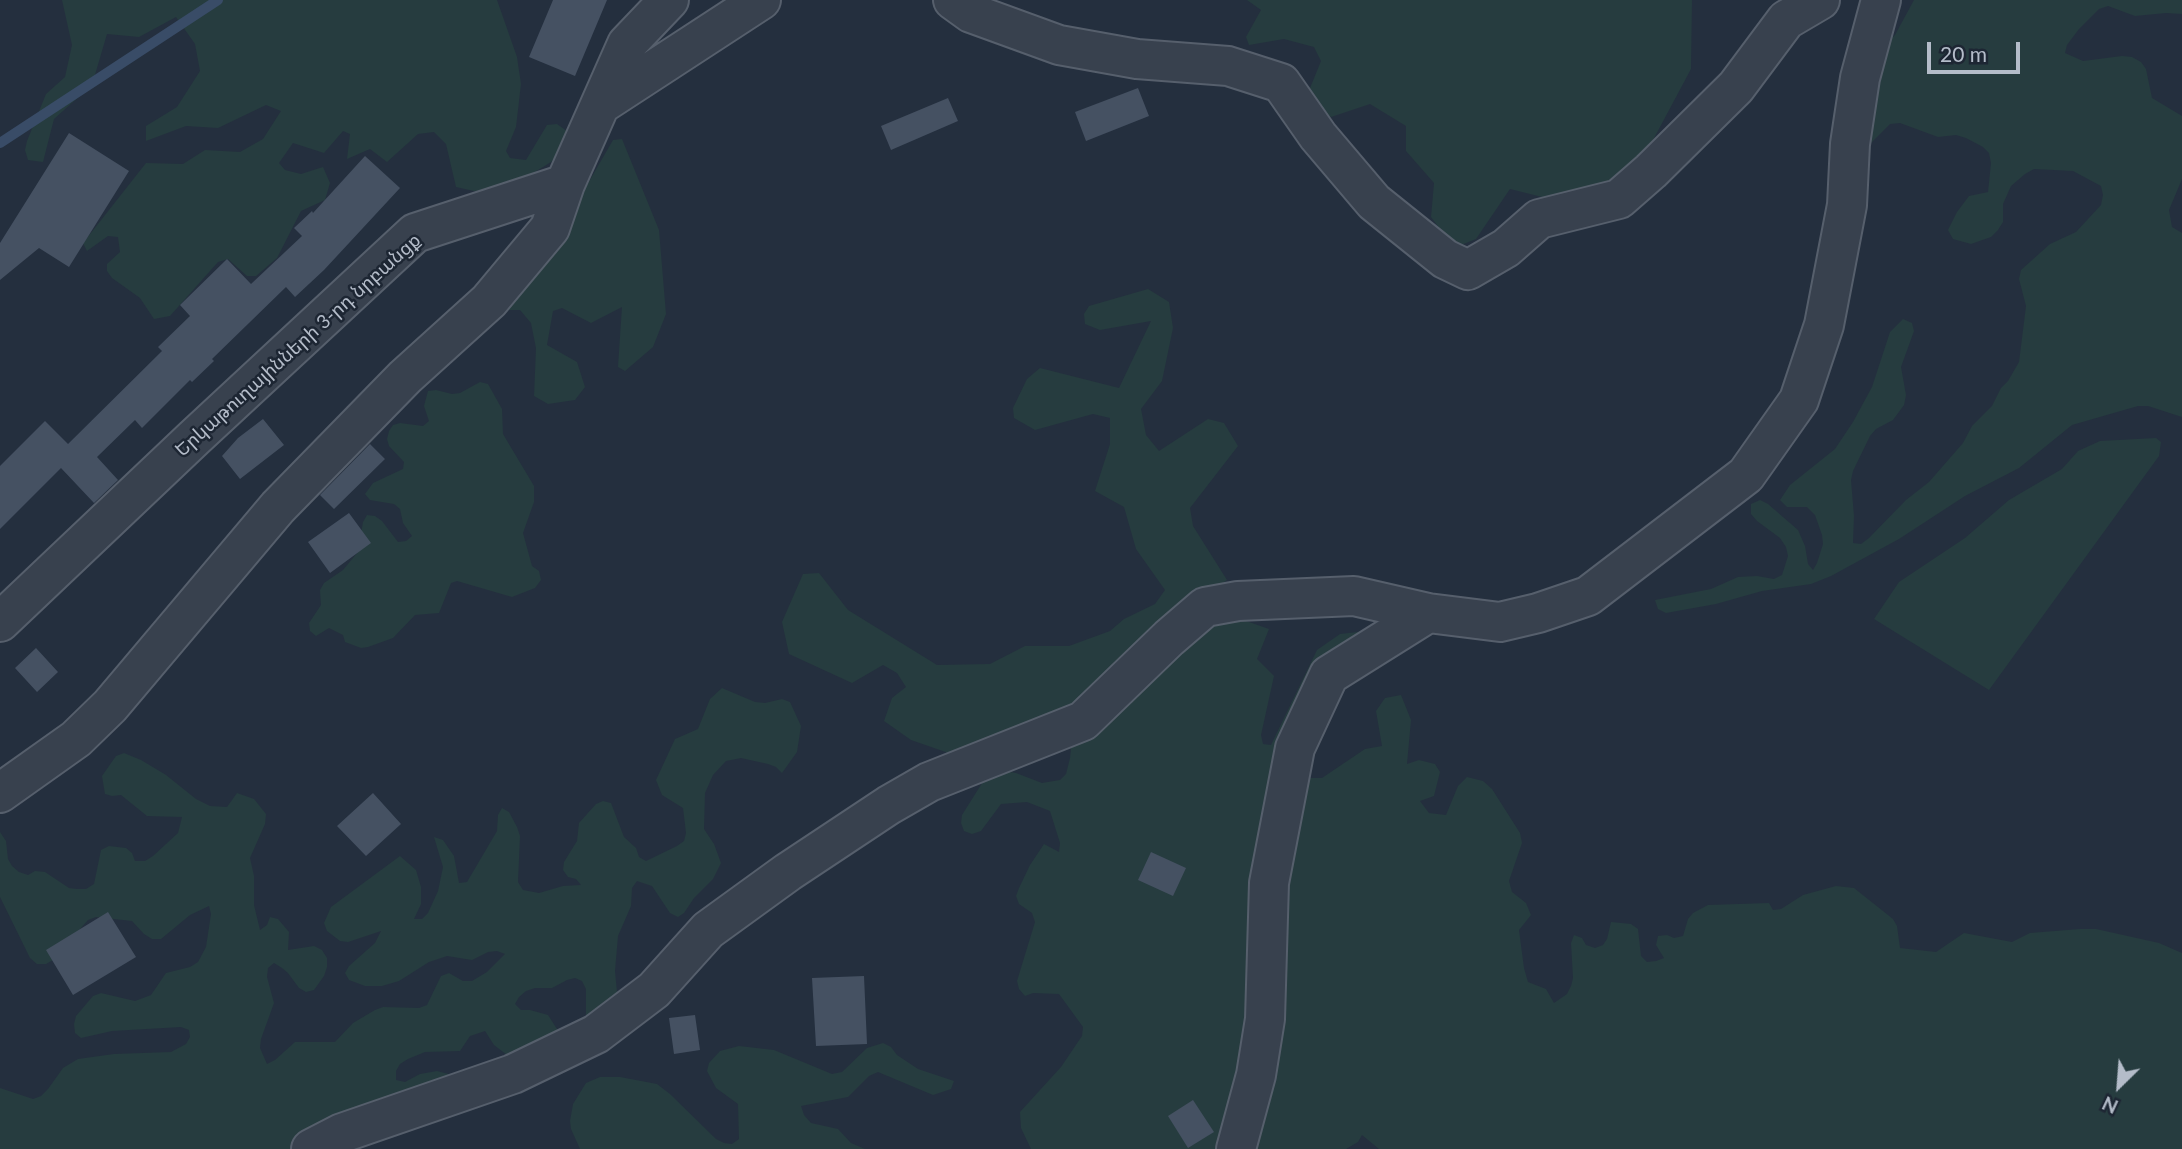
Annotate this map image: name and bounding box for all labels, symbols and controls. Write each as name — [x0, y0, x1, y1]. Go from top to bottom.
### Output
scale bar — [1930, 28, 2023, 72]
text: 20 m — [1940, 41, 1987, 66]
street label: Երկաթուղայինների 3-րդ նրբանցք — [171, 229, 425, 461]
north arrow — [2084, 1051, 2154, 1121]
text: N — [2098, 1092, 2121, 1119]

